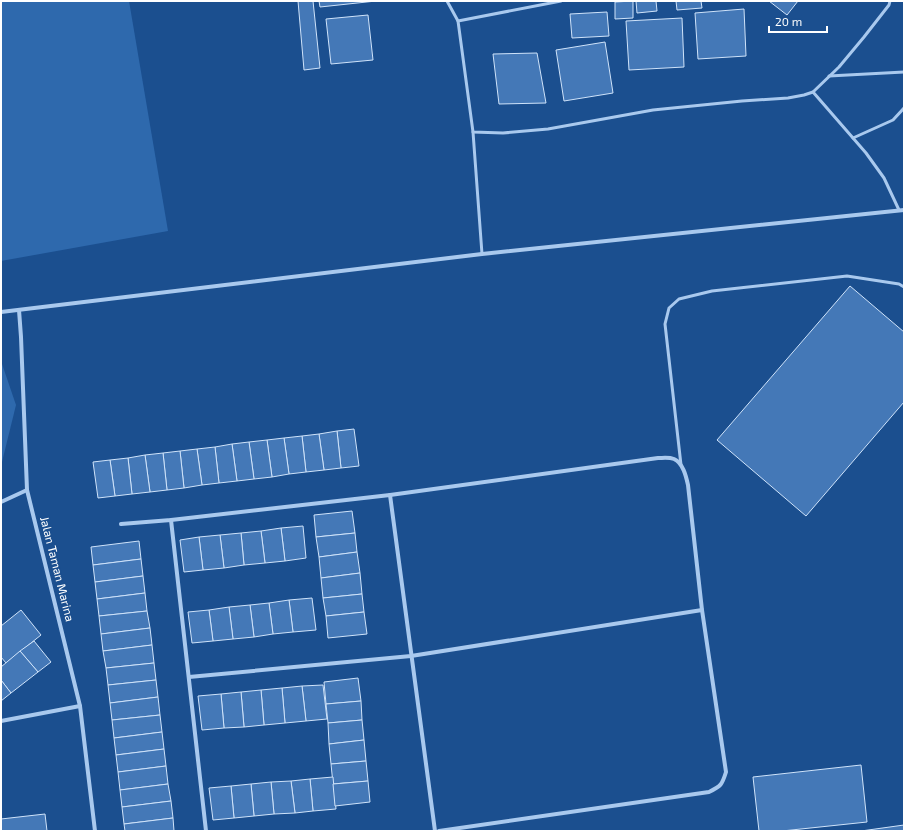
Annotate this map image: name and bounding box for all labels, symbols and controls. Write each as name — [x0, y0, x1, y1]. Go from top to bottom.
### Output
scale bar — [769, 8, 827, 34]
text: 20 m — [775, 14, 802, 28]
street label: Jalan Taman Marina — [38, 515, 78, 623]

